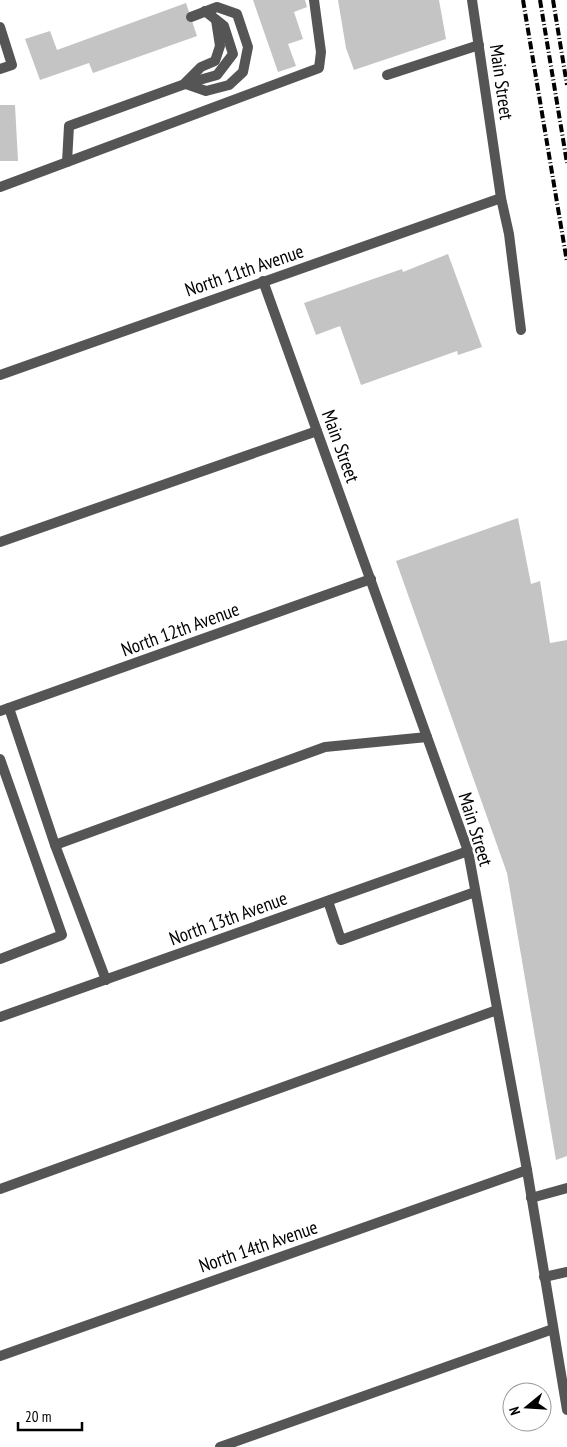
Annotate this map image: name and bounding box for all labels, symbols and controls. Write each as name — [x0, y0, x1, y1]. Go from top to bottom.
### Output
street label: Main Street — [485, 43, 519, 122]
street label: North 11th Avenue — [181, 238, 307, 302]
street label: Main Street — [317, 406, 365, 486]
street label: North 12th Avenue — [118, 596, 242, 661]
street label: Main Street — [453, 789, 499, 869]
street label: North 13th Avenue — [166, 885, 290, 950]
street label: North 14th Avenue — [195, 1214, 321, 1278]
north arrow — [502, 1382, 552, 1432]
scale bar — [18, 1400, 81, 1432]
text: N — [505, 1405, 524, 1417]
text: 20 m — [25, 1407, 51, 1426]

